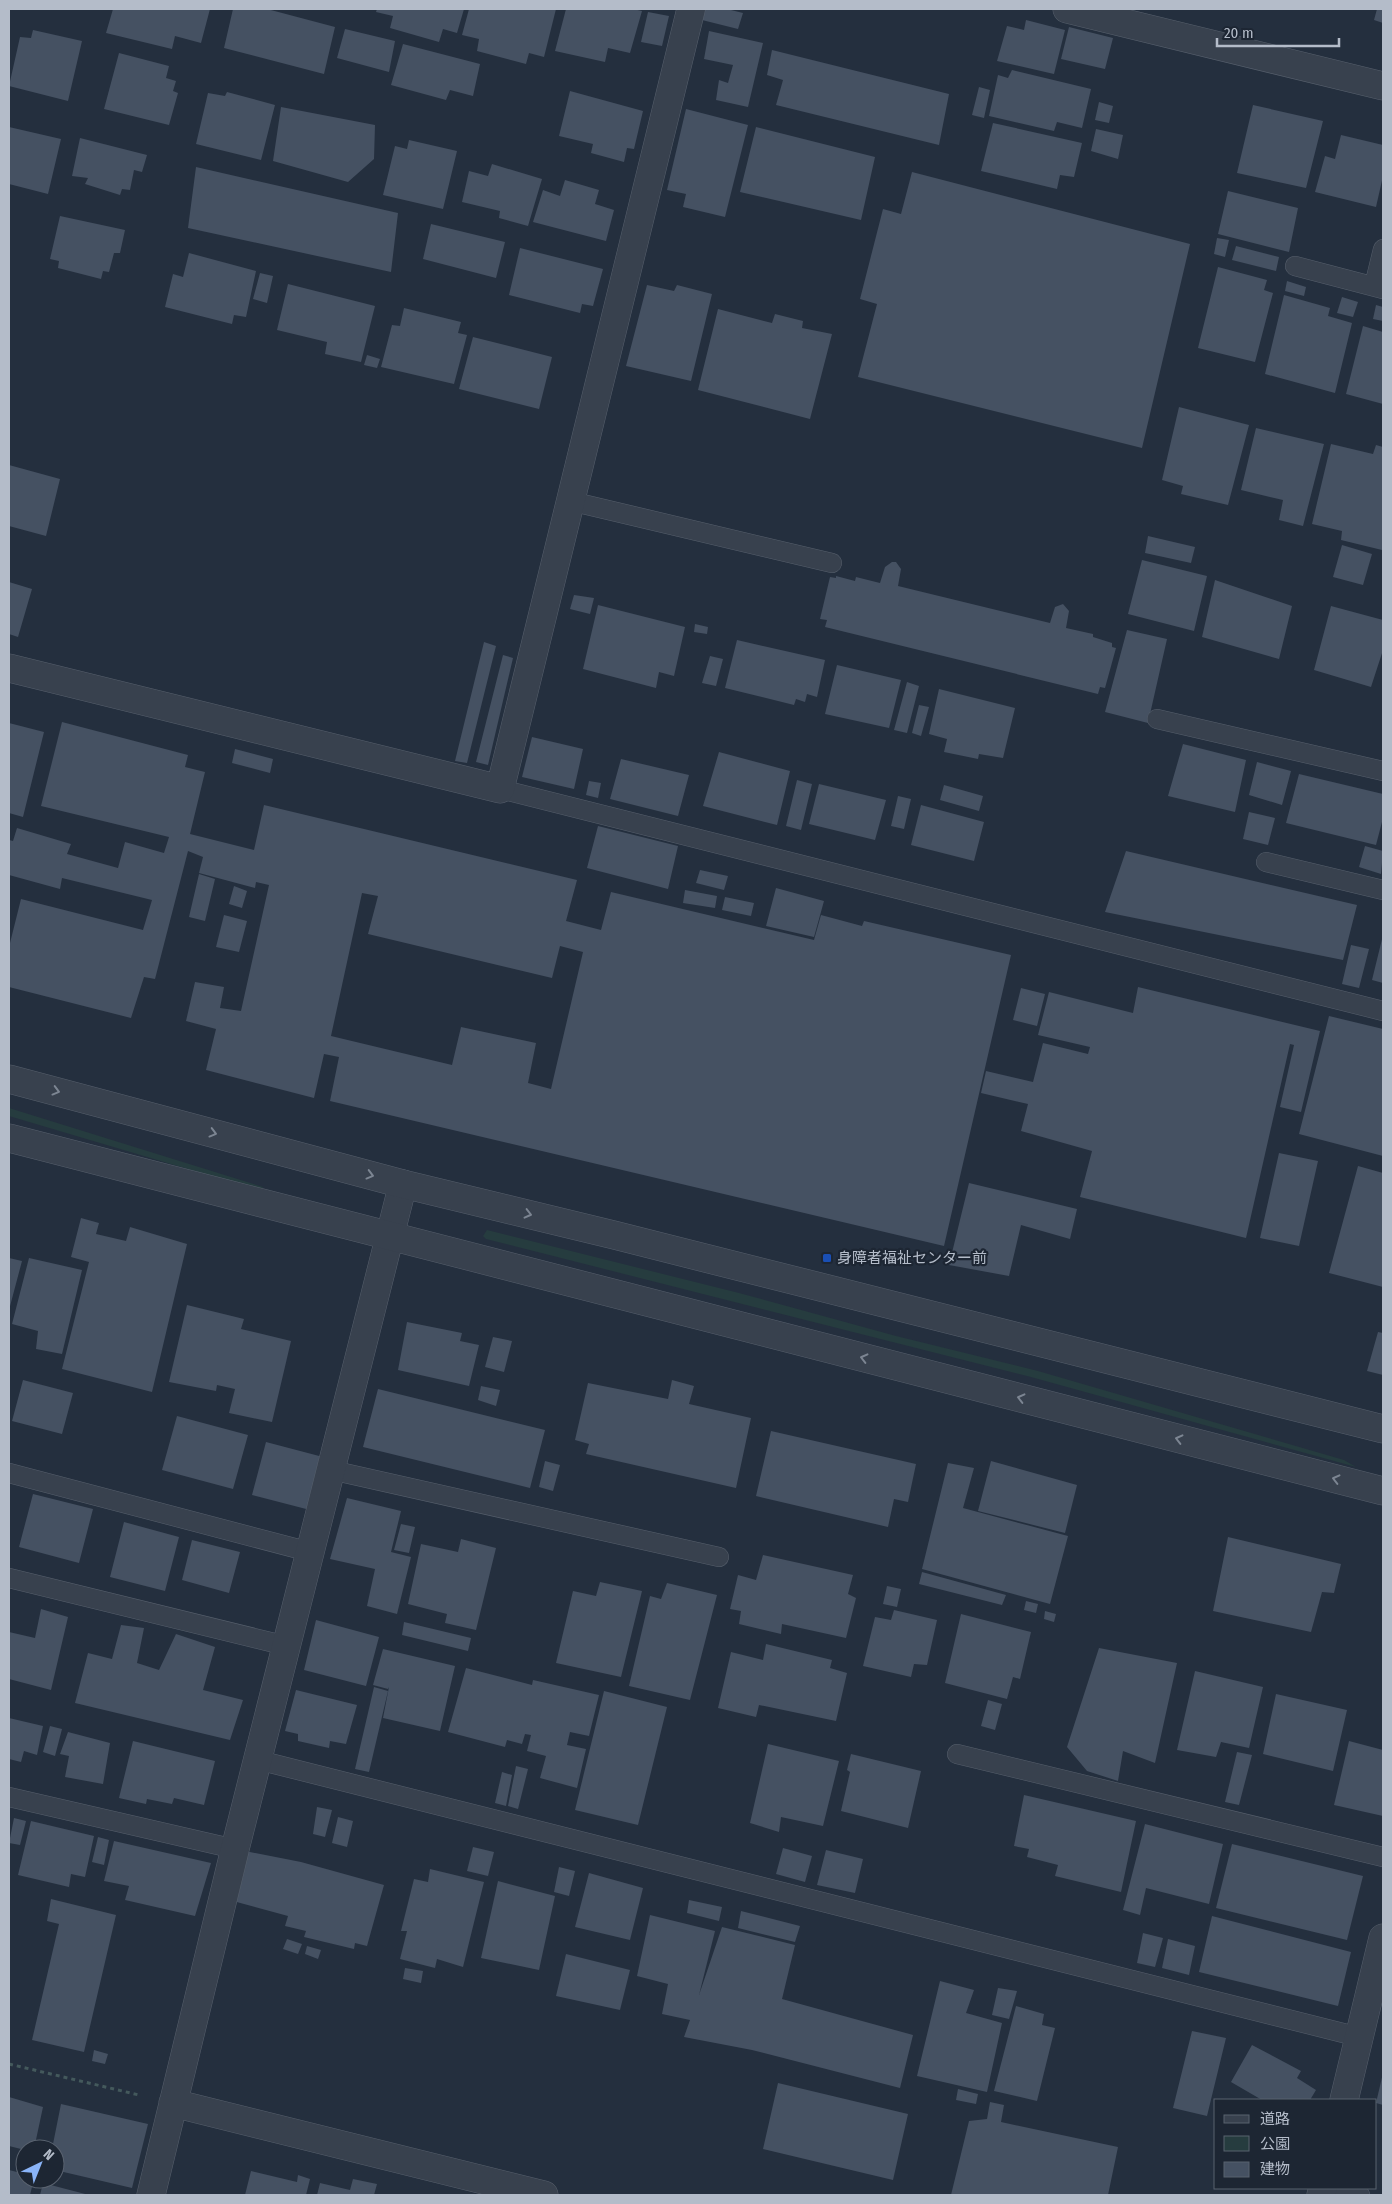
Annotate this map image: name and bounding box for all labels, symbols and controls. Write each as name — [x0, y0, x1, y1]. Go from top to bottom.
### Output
scale bar — [1217, 15, 1340, 47]
text: 20 m — [1224, 24, 1254, 42]
one-way arrow — [51, 1086, 59, 1096]
one-way arrow — [208, 1127, 217, 1138]
one-way arrow — [365, 1169, 374, 1180]
one-way arrow — [523, 1208, 532, 1219]
place label: 身障者福祉センター前 — [837, 1249, 987, 1267]
marker: 身障者福祉センター前 — [821, 1252, 833, 1264]
one-way arrow — [859, 1353, 868, 1364]
one-way arrow — [1017, 1393, 1026, 1404]
one-way arrow — [1174, 1434, 1183, 1445]
one-way arrow — [1332, 1474, 1341, 1485]
legend — [1214, 2099, 1377, 2189]
text: 道路 — [1260, 2110, 1290, 2128]
text: 公園 — [1260, 2135, 1290, 2153]
north arrow — [15, 2139, 65, 2189]
text: N — [40, 2146, 57, 2164]
text: 建物 — [1260, 2160, 1290, 2178]

